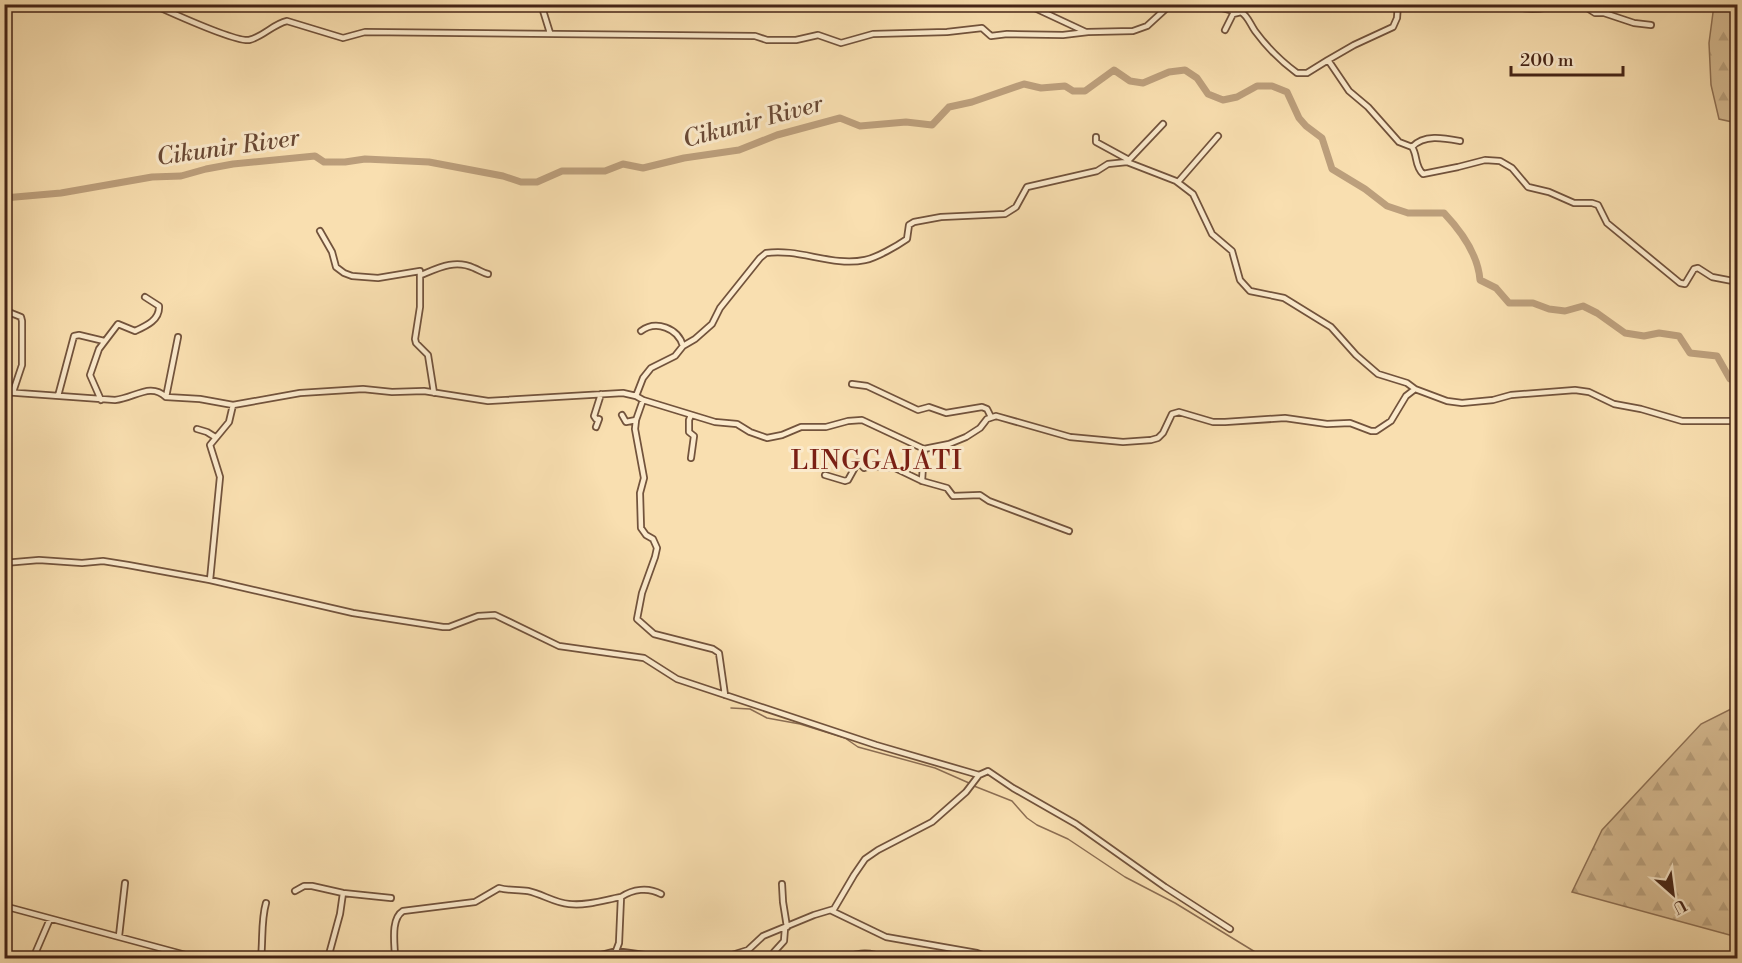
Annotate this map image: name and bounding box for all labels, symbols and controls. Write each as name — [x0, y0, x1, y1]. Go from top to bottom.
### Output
scale bar — [1511, 39, 1624, 77]
text: 200 m — [1520, 49, 1574, 72]
water label: Cikunir River — [680, 89, 827, 155]
water label: Cikunir River — [155, 123, 302, 173]
district label: LINGGAJATI — [791, 445, 963, 477]
north arrow — [1643, 864, 1703, 924]
text: U — [1669, 895, 1690, 918]

